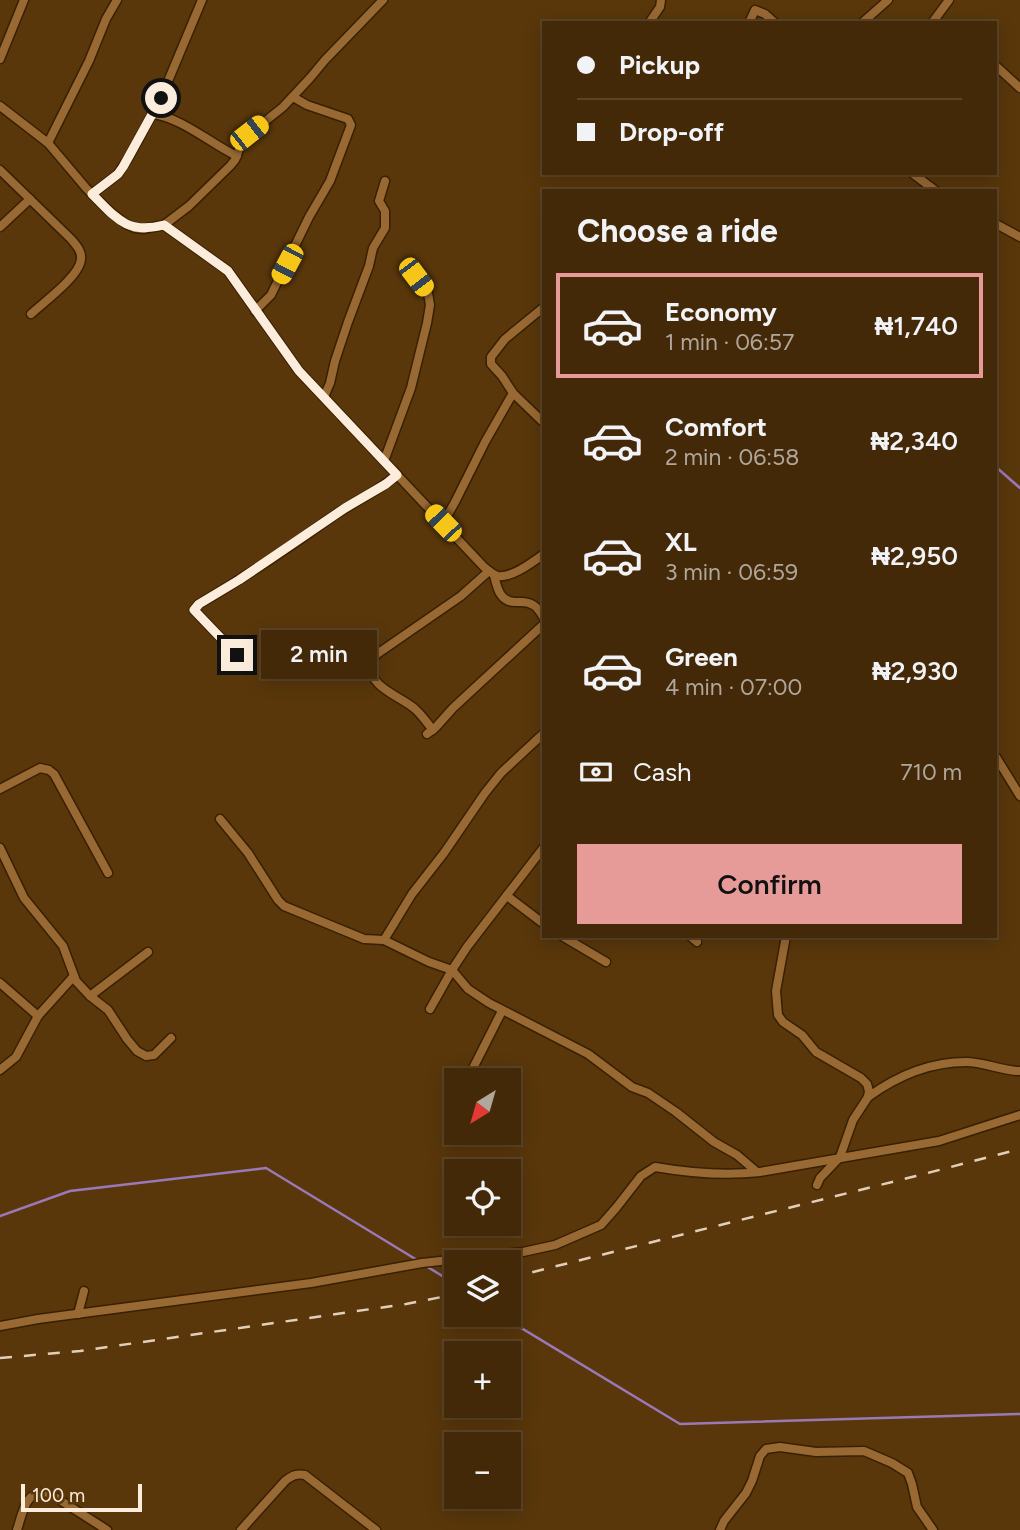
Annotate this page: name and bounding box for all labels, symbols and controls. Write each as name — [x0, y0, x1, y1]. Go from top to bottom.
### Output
text: Pickup — [619, 49, 700, 81]
route start — [145, 82, 177, 114]
car — [226, 112, 273, 154]
text: Drop-off — [619, 116, 724, 148]
text: Choose a ride — [577, 212, 778, 250]
car — [268, 241, 307, 287]
car — [395, 254, 438, 300]
icon: car — [581, 294, 644, 357]
text: Economy — [665, 296, 777, 328]
text: ₦1,740 — [875, 310, 958, 342]
text: 1 min · 06:57 — [665, 328, 794, 356]
icon: car — [581, 409, 644, 472]
text: Comfort — [665, 411, 767, 443]
text: ₦2,340 — [871, 425, 958, 457]
text: 2 min · 06:58 — [665, 443, 799, 471]
car — [421, 501, 466, 545]
icon: car — [581, 524, 644, 587]
text: XL — [665, 526, 697, 558]
text: ₦2,950 — [871, 540, 958, 572]
text: 3 min · 06:59 — [665, 558, 798, 586]
callout: 2 min — [262, 630, 377, 680]
route end — [221, 639, 253, 671]
icon: car — [581, 639, 644, 702]
text: 2 min — [290, 640, 348, 668]
text: Green — [665, 641, 738, 673]
text: ₦2,930 — [872, 655, 958, 687]
text: 4 min · 07:00 — [665, 673, 802, 701]
icon: cash — [577, 753, 615, 791]
text: Cash — [633, 756, 692, 788]
text: 710 m — [900, 758, 962, 786]
button: Confirm — [577, 844, 962, 924]
north arrow — [444, 1068, 522, 1144]
map controls — [444, 1068, 521, 1509]
button: locate — [444, 1159, 521, 1236]
button: layers — [444, 1250, 521, 1327]
button: + — [444, 1341, 521, 1418]
button: − — [444, 1432, 521, 1509]
scale bar — [21, 1481, 142, 1513]
text: 100 m — [32, 1484, 85, 1507]

